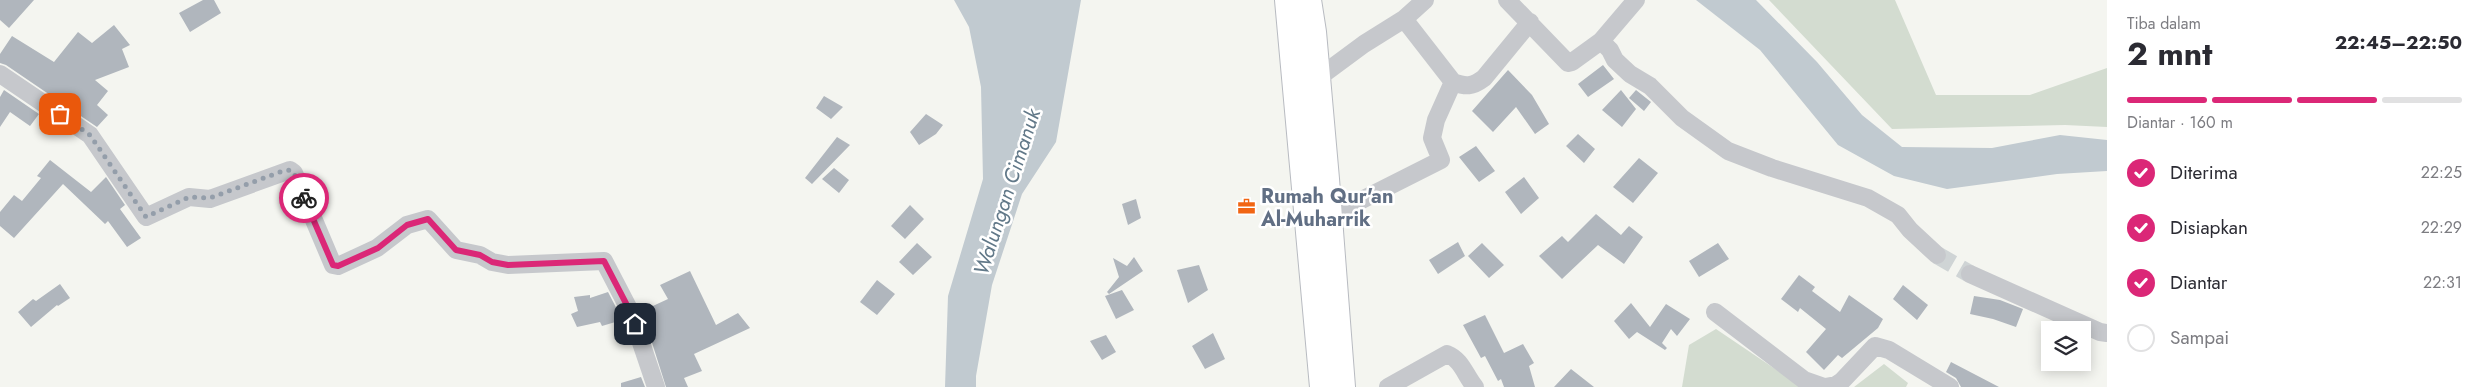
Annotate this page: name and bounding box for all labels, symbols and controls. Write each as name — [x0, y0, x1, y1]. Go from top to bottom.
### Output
text: Tiba dalam — [2127, 12, 2201, 35]
text: 22:45–22:50 — [2335, 29, 2462, 56]
text: 2 mnt — [2127, 31, 2212, 77]
pin — [39, 93, 81, 135]
icon: bag — [46, 100, 74, 128]
water label: Walungan Cimanuk — [966, 104, 1048, 279]
text: Diantar · 160 m — [2127, 111, 2233, 134]
icon: check — [2127, 159, 2155, 187]
text: Diterima — [2170, 159, 2238, 186]
text: 22:25 — [2421, 161, 2462, 184]
courier — [279, 173, 329, 223]
place label: Rumah Qur'an Al-Muharrik — [1260, 182, 1393, 234]
icon: bike — [290, 184, 318, 212]
office icon: Rumah Qur'an Al-Muharrik — [1237, 197, 1257, 217]
icon: check — [2127, 214, 2155, 242]
text: Disiapkan — [2170, 214, 2248, 241]
text: 22:29 — [2421, 216, 2462, 239]
icon: check — [2127, 269, 2155, 297]
text: Diantar — [2170, 269, 2227, 296]
text: 22:31 — [2423, 271, 2462, 294]
pin — [614, 303, 656, 345]
icon: home — [621, 310, 649, 338]
map controls — [2041, 321, 2091, 371]
button: layers — [2041, 321, 2091, 371]
text: Sampai — [2170, 324, 2229, 351]

